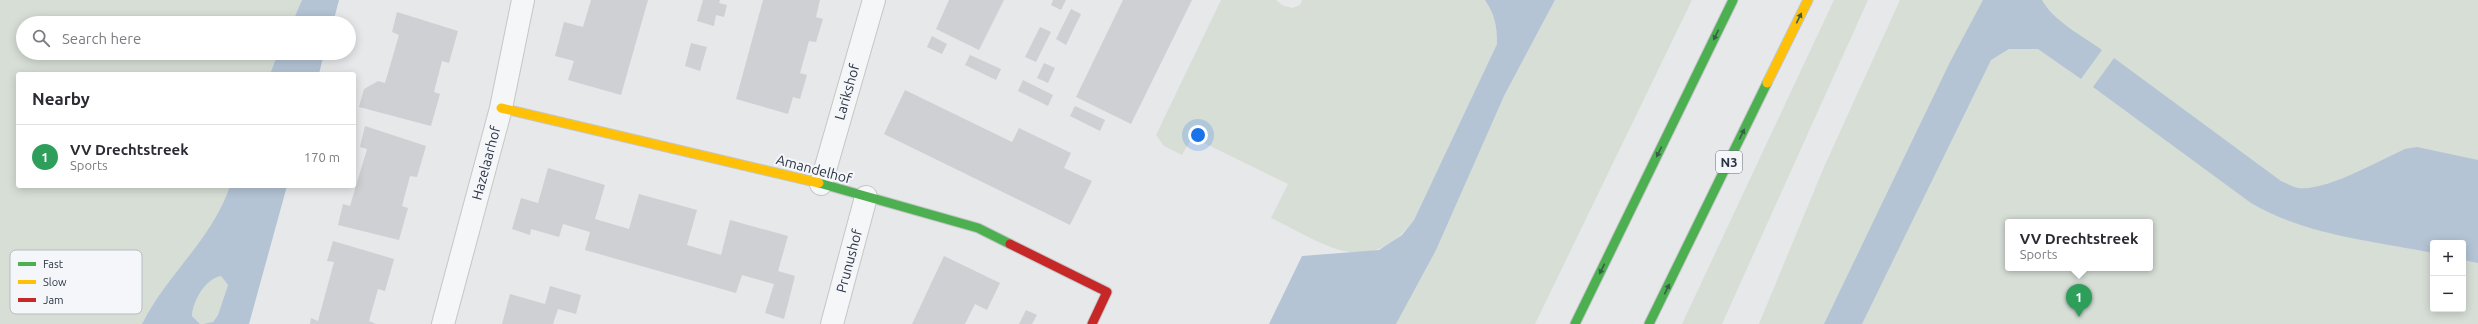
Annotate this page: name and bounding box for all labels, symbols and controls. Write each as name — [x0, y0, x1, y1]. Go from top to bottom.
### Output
one-way arrow — [1796, 12, 1802, 23]
search box — [16, 16, 356, 60]
icon: search — [30, 27, 52, 49]
one-way arrow — [1713, 29, 1719, 41]
text: Search here — [62, 30, 141, 47]
street label: Larikshof — [831, 61, 863, 122]
text: Nearby — [32, 89, 90, 108]
street label: Hazelaarhof — [468, 124, 504, 202]
your location — [1188, 125, 1208, 145]
one-way arrow — [1739, 129, 1745, 140]
text: VV Drechtstreek — [70, 141, 189, 158]
one-way arrow — [1656, 146, 1662, 158]
text: 1 — [41, 150, 49, 164]
text: 170 m — [304, 150, 340, 164]
street label: Amandelhof — [775, 151, 854, 187]
road number: N3 — [1716, 151, 1742, 173]
text: Sports — [70, 158, 108, 172]
popup — [2005, 219, 2153, 271]
street label: Prunushof — [833, 227, 865, 295]
text: VV Drechtstreek — [2020, 230, 2138, 247]
map controls — [2430, 240, 2466, 312]
button: + — [2430, 240, 2466, 276]
text: Sports — [2020, 247, 2057, 261]
legend — [10, 250, 142, 314]
text: Fast — [43, 258, 64, 270]
one-way arrow — [1599, 263, 1605, 274]
text: Slow — [43, 276, 67, 288]
button: − — [2430, 276, 2466, 312]
one-way arrow — [1664, 283, 1670, 295]
pin: 1 — [2066, 284, 2092, 317]
text: Jam — [43, 294, 64, 306]

